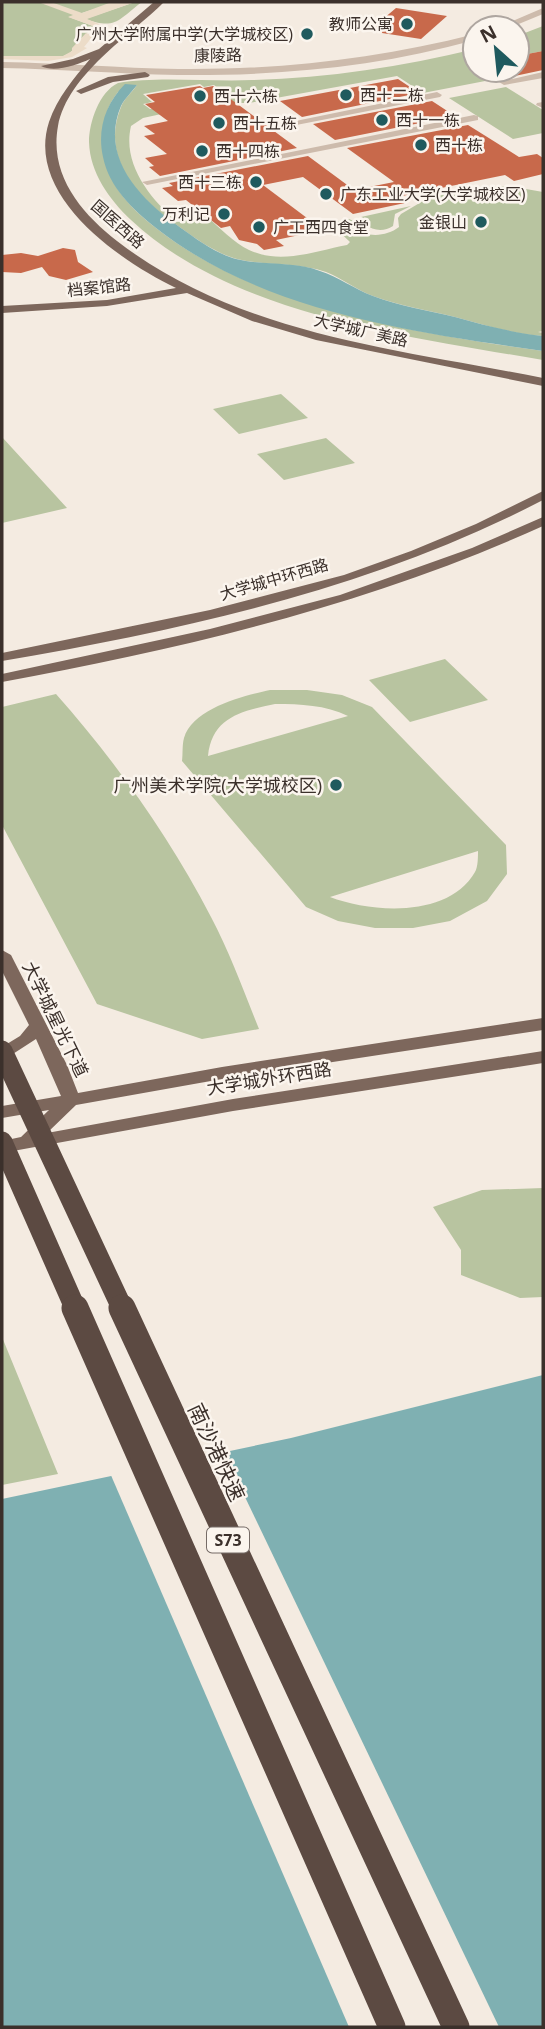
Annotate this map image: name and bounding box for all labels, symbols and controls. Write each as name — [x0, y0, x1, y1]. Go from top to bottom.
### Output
place label: 教师公寓 — [329, 13, 393, 35]
north arrow — [461, 14, 531, 84]
marker: 教师公寓 — [399, 16, 415, 32]
text: N — [475, 19, 501, 49]
place label: 广州大学附属中学(大学城校区) — [76, 23, 293, 45]
marker: 广州大学附属中学(大学城校区) — [299, 26, 315, 42]
street label: 康陵路 — [194, 44, 242, 66]
place label: 西十二栋 — [360, 84, 424, 106]
place label: 西十六栋 — [214, 85, 278, 107]
marker: 西十二栋 — [338, 87, 354, 103]
marker: 西十六栋 — [192, 88, 208, 104]
place label: 西十一栋 — [396, 109, 460, 131]
place label: 西十五栋 — [233, 112, 297, 134]
marker: 西十一栋 — [374, 112, 390, 128]
marker: 西十五栋 — [211, 115, 227, 131]
place label: 西十栋 — [435, 134, 483, 156]
marker: 西十栋 — [413, 137, 429, 153]
place label: 西十四栋 — [216, 140, 280, 162]
marker: 西十四栋 — [194, 143, 210, 159]
place label: 西十三栋 — [178, 171, 242, 193]
marker: 西十三栋 — [248, 174, 264, 190]
place label: 广东工业大学(大学城校区) — [340, 183, 526, 205]
marker: 广东工业大学(大学城校区) — [318, 186, 334, 202]
street label: 国医西路 — [87, 195, 149, 253]
place label: 万利记 — [162, 203, 210, 225]
marker: 万利记 — [216, 206, 232, 222]
place label: 金银山 — [419, 211, 467, 233]
marker: 金银山 — [473, 214, 489, 230]
place label: 广工西四食堂 — [273, 216, 369, 238]
marker: 广工西四食堂 — [251, 219, 267, 235]
street label: 档案馆路 — [66, 273, 132, 301]
street label: 大学城广美路 — [312, 308, 410, 352]
street label: 大学城中环西路 — [217, 553, 331, 605]
place label: 广州美术学院(大学城校区) — [113, 773, 322, 797]
marker: 广州美术学院(大学城校区) — [328, 777, 344, 793]
street label: 大学城星光下道 — [18, 957, 94, 1081]
street label: 大学城外环西路 — [205, 1056, 333, 1100]
street label: 南沙港快速 — [182, 1399, 252, 1505]
road number: S73 — [207, 1528, 249, 1552]

